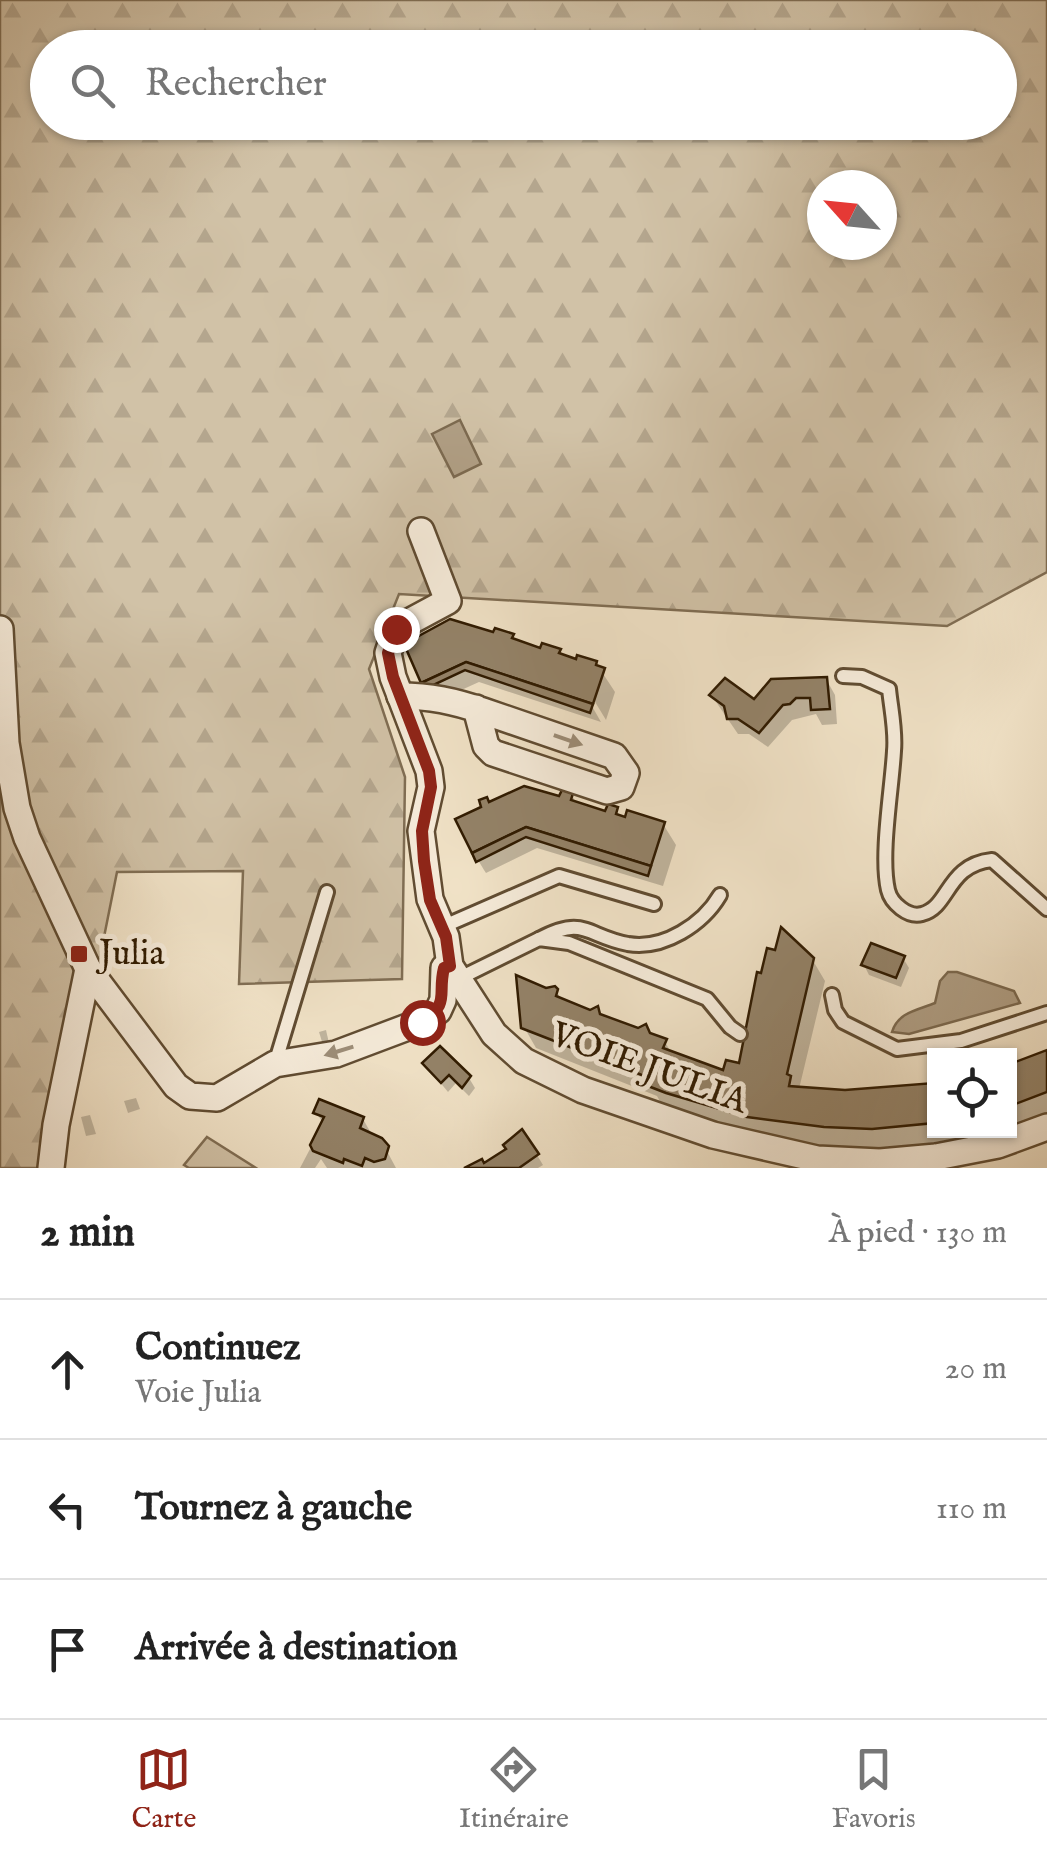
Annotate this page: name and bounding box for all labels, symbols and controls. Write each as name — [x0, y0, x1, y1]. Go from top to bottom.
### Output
search box — [30, 30, 1017, 140]
icon: search — [65, 58, 120, 113]
text: Rechercher — [145, 61, 327, 109]
north arrow — [807, 170, 897, 260]
route end — [374, 607, 420, 653]
one-way arrow — [553, 733, 583, 748]
place label: Julia — [95, 932, 165, 977]
marker: Julia — [68, 943, 90, 965]
route start — [400, 1000, 446, 1046]
street label: VOIE JULIA — [544, 1012, 755, 1126]
one-way arrow — [323, 1044, 354, 1059]
map controls — [927, 1048, 1017, 1138]
button: locate — [927, 1048, 1017, 1138]
text: 2 min — [40, 1207, 135, 1260]
text: À pied · 130 m — [829, 1213, 1007, 1254]
text: Continuez — [135, 1325, 301, 1373]
icon: ahead — [40, 1342, 95, 1397]
text: 20 m — [945, 1349, 1007, 1390]
text: Voie Julia — [135, 1373, 261, 1414]
icon: left — [40, 1482, 95, 1537]
text: Tournez à gauche — [135, 1485, 412, 1533]
text: 110 m — [936, 1489, 1007, 1530]
icon: arrive — [40, 1622, 95, 1677]
text: Arrivée à destination — [135, 1625, 458, 1673]
tab: Carte — [131, 1742, 196, 1837]
tab: Itinéraire — [459, 1742, 569, 1837]
tab: Favoris — [832, 1742, 916, 1837]

